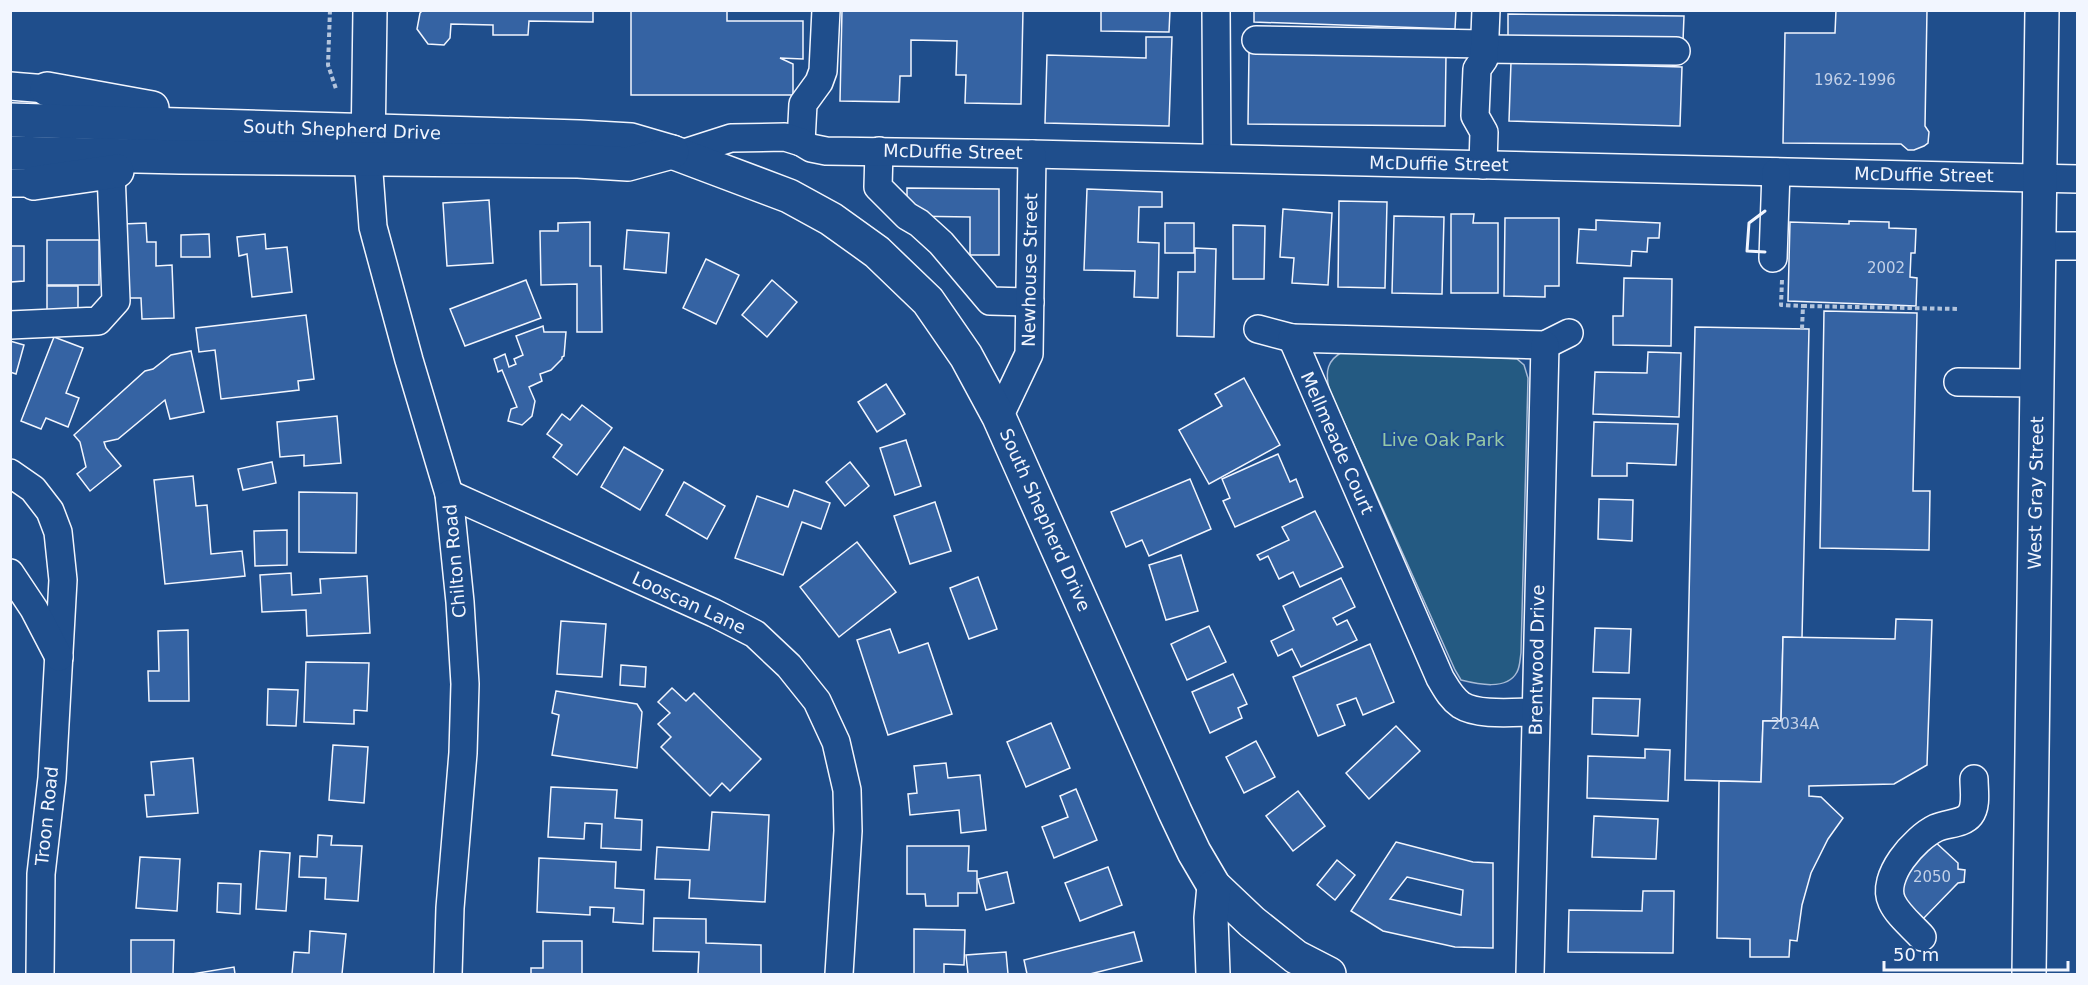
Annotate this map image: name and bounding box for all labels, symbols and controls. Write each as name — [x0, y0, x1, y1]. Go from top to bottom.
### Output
house number: 1962-1996 — [1814, 71, 1896, 89]
street label: South Shepherd Drive — [243, 116, 441, 143]
street label: McDuffie Street — [883, 140, 1023, 163]
street label: McDuffie Street — [1369, 152, 1509, 175]
street label: McDuffie Street — [1854, 163, 1994, 186]
street label: Newhouse Street — [1018, 193, 1041, 347]
house number: 2002 — [1867, 259, 1905, 277]
street label: Mellmeade Court — [1297, 368, 1378, 517]
street label: West Gray Street — [2024, 416, 2047, 570]
street label: South Shepherd Drive — [996, 425, 1095, 615]
park label: Live Oak Park — [1382, 429, 1505, 450]
street label: Chilton Road — [439, 503, 470, 619]
street label: Looscan Lane — [629, 567, 749, 638]
street label: Brentwood Drive — [1525, 584, 1548, 736]
house number: 2034A — [1771, 715, 1820, 733]
street label: Troon Road — [31, 765, 62, 868]
house number: 2050 — [1913, 868, 1951, 886]
scale bar — [1884, 934, 2068, 972]
text: 50 m — [1893, 944, 1939, 965]

